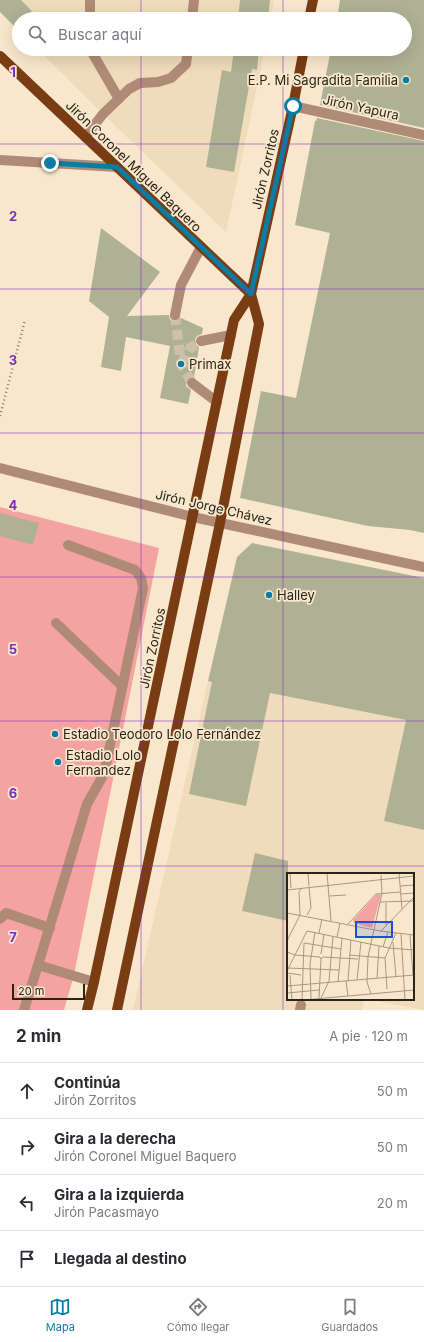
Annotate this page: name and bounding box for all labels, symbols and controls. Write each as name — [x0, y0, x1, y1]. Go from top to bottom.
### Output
search box — [12, 12, 412, 56]
icon: search — [26, 23, 48, 45]
text: Buscar aquí — [58, 25, 142, 44]
text: 1 — [10, 64, 16, 80]
place label: E.P. Mi Sagradita Familia — [248, 72, 398, 88]
marker: E.P. Mi Sagradita Familia — [401, 75, 411, 85]
street label: Jirón Yapura — [321, 91, 401, 123]
street label: Jirón Coronel Miguel Baquero — [63, 97, 205, 235]
route start — [284, 97, 302, 115]
street label: Jirón Zorritos — [248, 127, 282, 211]
route end — [41, 154, 59, 172]
text: 2 — [9, 208, 17, 224]
text: 3 — [9, 352, 17, 368]
place label: Primax — [189, 356, 231, 372]
marker: Primax — [176, 359, 186, 369]
street label: Jirón Jorge Chávez — [154, 486, 274, 528]
text: 4 — [9, 497, 18, 513]
place label: Halley — [277, 587, 315, 603]
marker: Halley — [264, 590, 274, 600]
street label: Jirón Zorritos — [136, 606, 168, 690]
text: 5 — [9, 641, 17, 657]
place label: Estadio Teodoro Lolo Fernández — [63, 726, 261, 742]
marker: Estadio Teodoro Lolo Fernández — [50, 729, 60, 739]
place label: Estadio Lolo Fernandez — [66, 747, 141, 778]
marker: Estadio Lolo Fernandez — [53, 757, 63, 767]
text: 6 — [9, 785, 17, 801]
inset map — [287, 873, 414, 1000]
text: 7 — [9, 929, 17, 945]
scale bar — [12, 982, 85, 1001]
text: 20 m — [18, 984, 44, 998]
text: 2 min — [16, 1026, 61, 1046]
text: A pie · 120 m — [329, 1028, 408, 1044]
text: Continúa — [54, 1073, 121, 1092]
icon: ahead — [16, 1080, 38, 1102]
text: 50 m — [377, 1083, 408, 1099]
text: Jirón Zorritos — [54, 1092, 136, 1108]
text: Gira a la derecha — [54, 1129, 176, 1148]
icon: right — [16, 1136, 38, 1158]
text: 50 m — [377, 1139, 408, 1155]
text: Jirón Coronel Miguel Baquero — [54, 1148, 237, 1164]
text: Gira a la izquierda — [54, 1185, 184, 1204]
icon: left — [16, 1192, 38, 1214]
text: 20 m — [377, 1195, 408, 1211]
text: Jirón Pacasmayo — [54, 1204, 159, 1220]
icon: arrive — [16, 1248, 38, 1270]
text: Llegada al destino — [54, 1249, 187, 1268]
tab: Mapa — [46, 1296, 75, 1334]
tab: Cómo llegar — [167, 1296, 229, 1334]
tab: Guardados — [321, 1296, 378, 1334]

